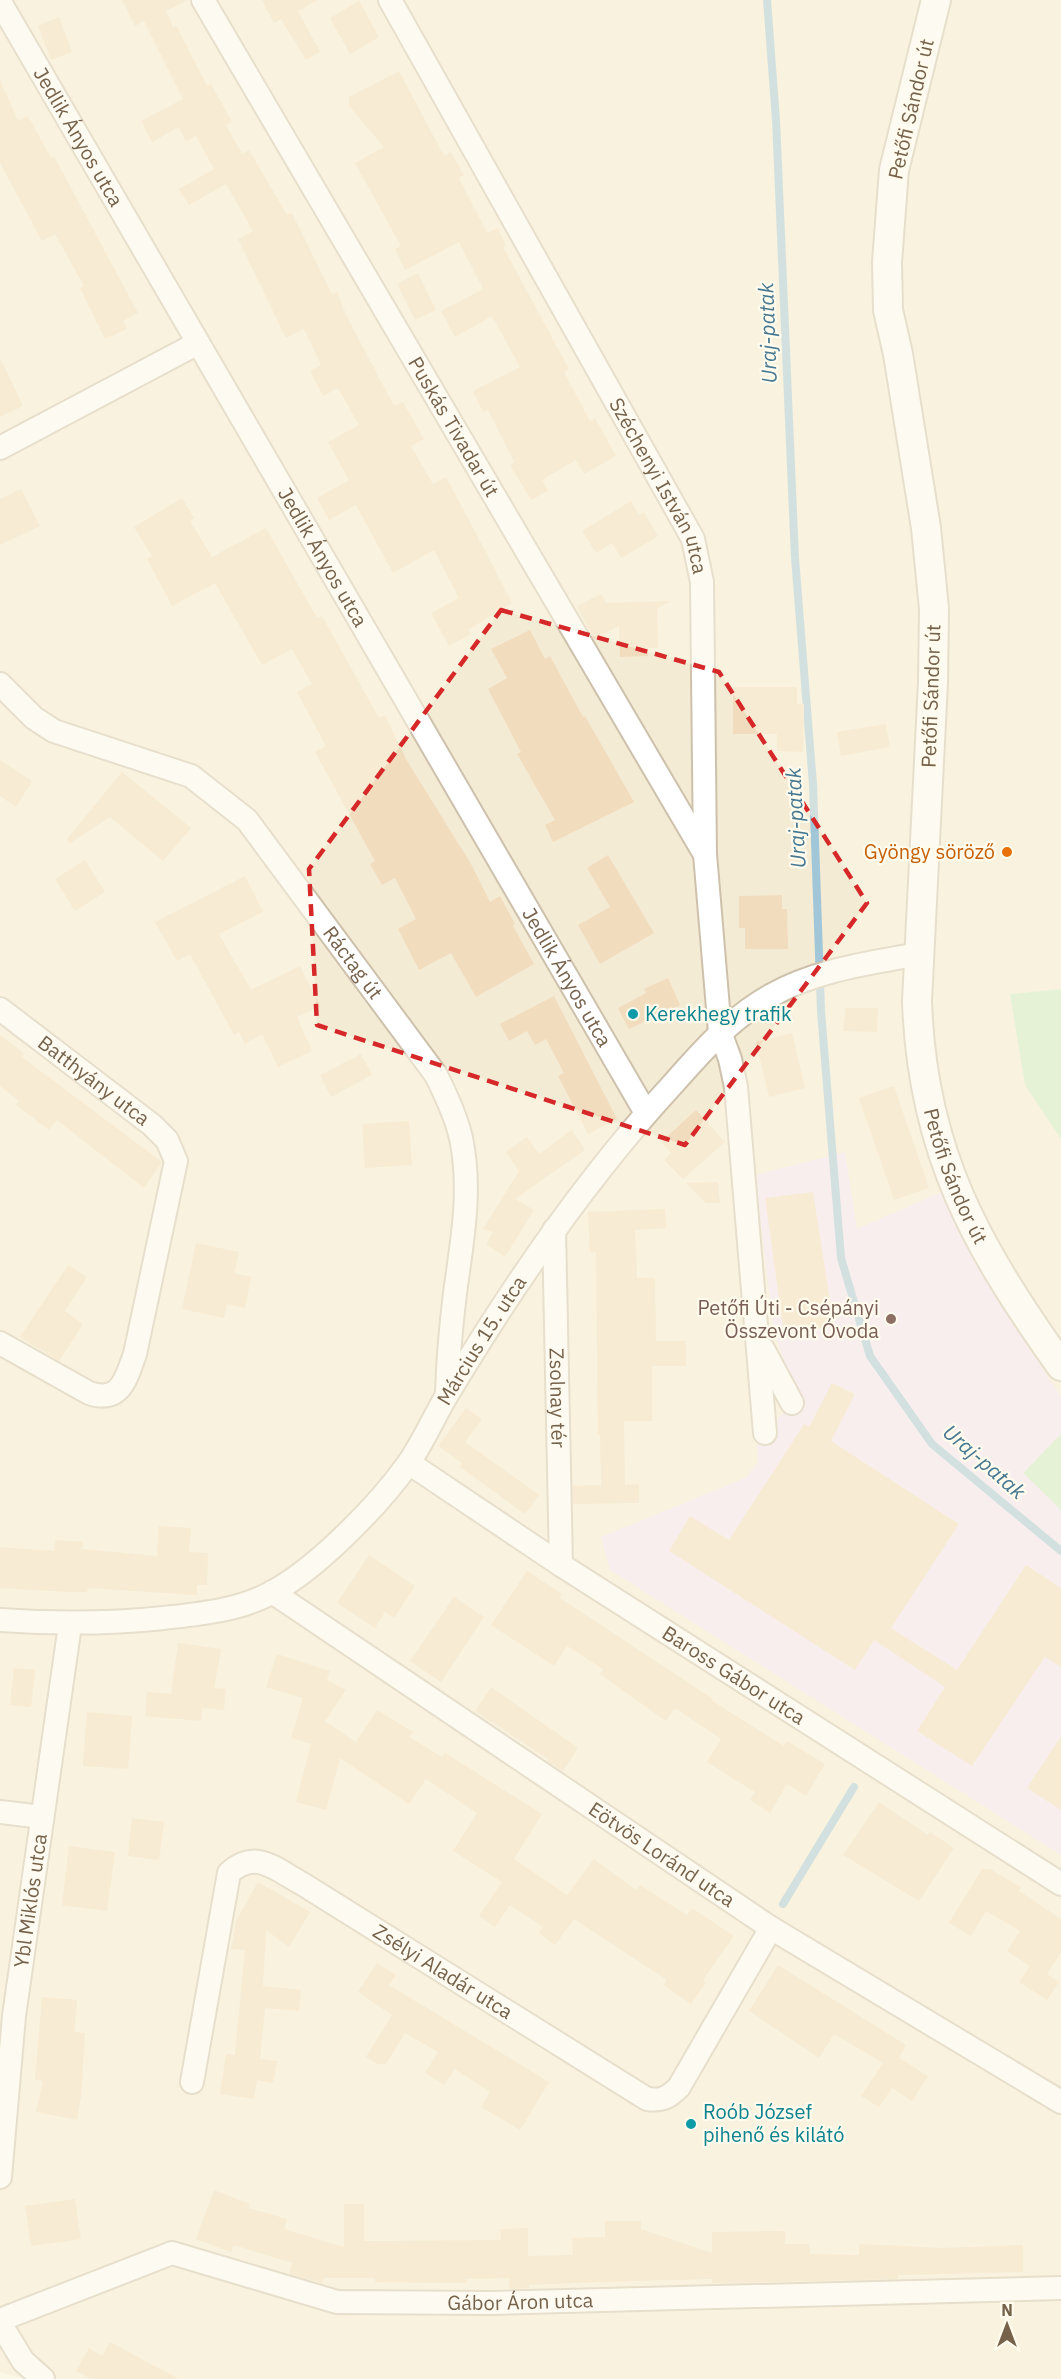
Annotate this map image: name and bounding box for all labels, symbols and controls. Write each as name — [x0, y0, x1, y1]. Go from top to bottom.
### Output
street label: Petőfi Sándor út — [881, 36, 940, 182]
street label: Jedlik Ányos utca — [28, 62, 130, 212]
water label: Uraj-patak — [751, 281, 783, 384]
street label: Puskás Tivadar út — [402, 351, 506, 502]
street label: Széchenyi István utca — [603, 393, 714, 577]
street label: Jedlik Ányos utca — [272, 482, 374, 632]
street label: Petőfi Sándor út — [915, 624, 946, 768]
water label: Uraj-patak — [778, 766, 812, 869]
place label: Gyöngy söröző — [864, 838, 995, 865]
marker: Gyöngy söröző — [1000, 845, 1014, 859]
street label: Jedlik Ányos utca — [516, 902, 619, 1052]
street label: Ráctag út — [317, 920, 389, 1005]
place label: Kerekhegy trafik — [645, 1000, 792, 1027]
marker: Kerekhegy trafik — [626, 1007, 640, 1021]
street label: Batthyány utca — [33, 1029, 156, 1132]
street label: Petőfi Sándor út — [918, 1105, 994, 1248]
street label: Március 15. utca — [430, 1270, 532, 1410]
place label: Petőfi Úti - Csépányi Összevont Óvoda — [698, 1294, 879, 1344]
marker: Petőfi Úti - Csépányi Összevont Óvoda — [884, 1312, 898, 1326]
street label: Zsolnay tér — [543, 1348, 573, 1448]
water label: Uraj-patak — [937, 1418, 1033, 1506]
street label: Baross Gábor utca — [657, 1619, 811, 1731]
street label: Eötvös Loránd utca — [584, 1795, 741, 1913]
street label: Ybl Miklós utca — [7, 1831, 53, 1970]
street label: Zsélyi Aladár utca — [368, 1917, 518, 2025]
place label: Roób József pihenő és kilátó — [703, 2098, 844, 2148]
marker: Roób József pihenő és kilátó — [684, 2117, 698, 2131]
street label: Gábor Áron utca — [447, 2286, 594, 2316]
north arrow — [977, 2295, 1037, 2355]
text: N — [1001, 2300, 1013, 2320]

